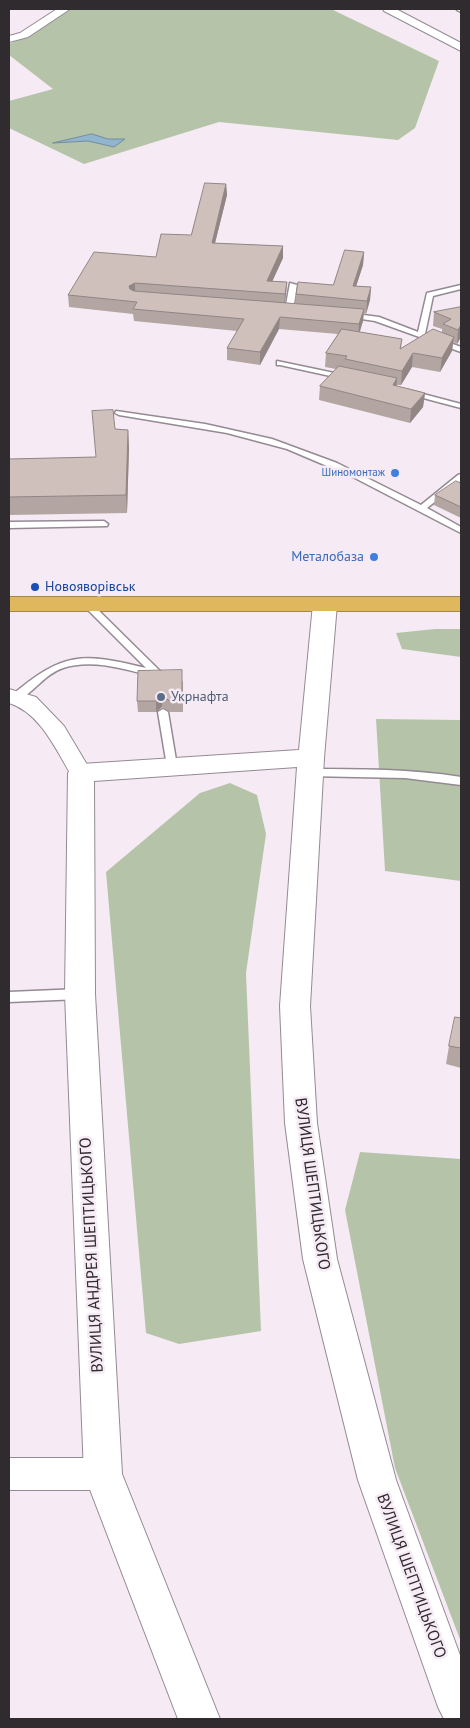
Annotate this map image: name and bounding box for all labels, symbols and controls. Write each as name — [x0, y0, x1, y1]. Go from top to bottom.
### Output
place label: Шиномонтаж — [321, 466, 385, 480]
marker: Шиномонтаж — [389, 467, 401, 479]
place label: Металобаза — [291, 549, 364, 565]
marker: Металобаза — [368, 551, 380, 563]
place label: Новояворівськ — [45, 579, 135, 595]
marker: Новояворівськ — [29, 581, 41, 593]
place label: Укрнафта — [171, 689, 229, 705]
marker: Укрнафта — [155, 691, 167, 703]
street label: ВУЛИЦЯ ШЕПТИЦЬКОГО — [290, 1097, 334, 1271]
street label: ВУЛИЦЯ АНДРЕЯ ШЕПТИЦЬКОГО — [76, 1137, 108, 1373]
street label: ВУЛИЦЯ ШЕПТИЦЬКОГО — [372, 1491, 450, 1661]

